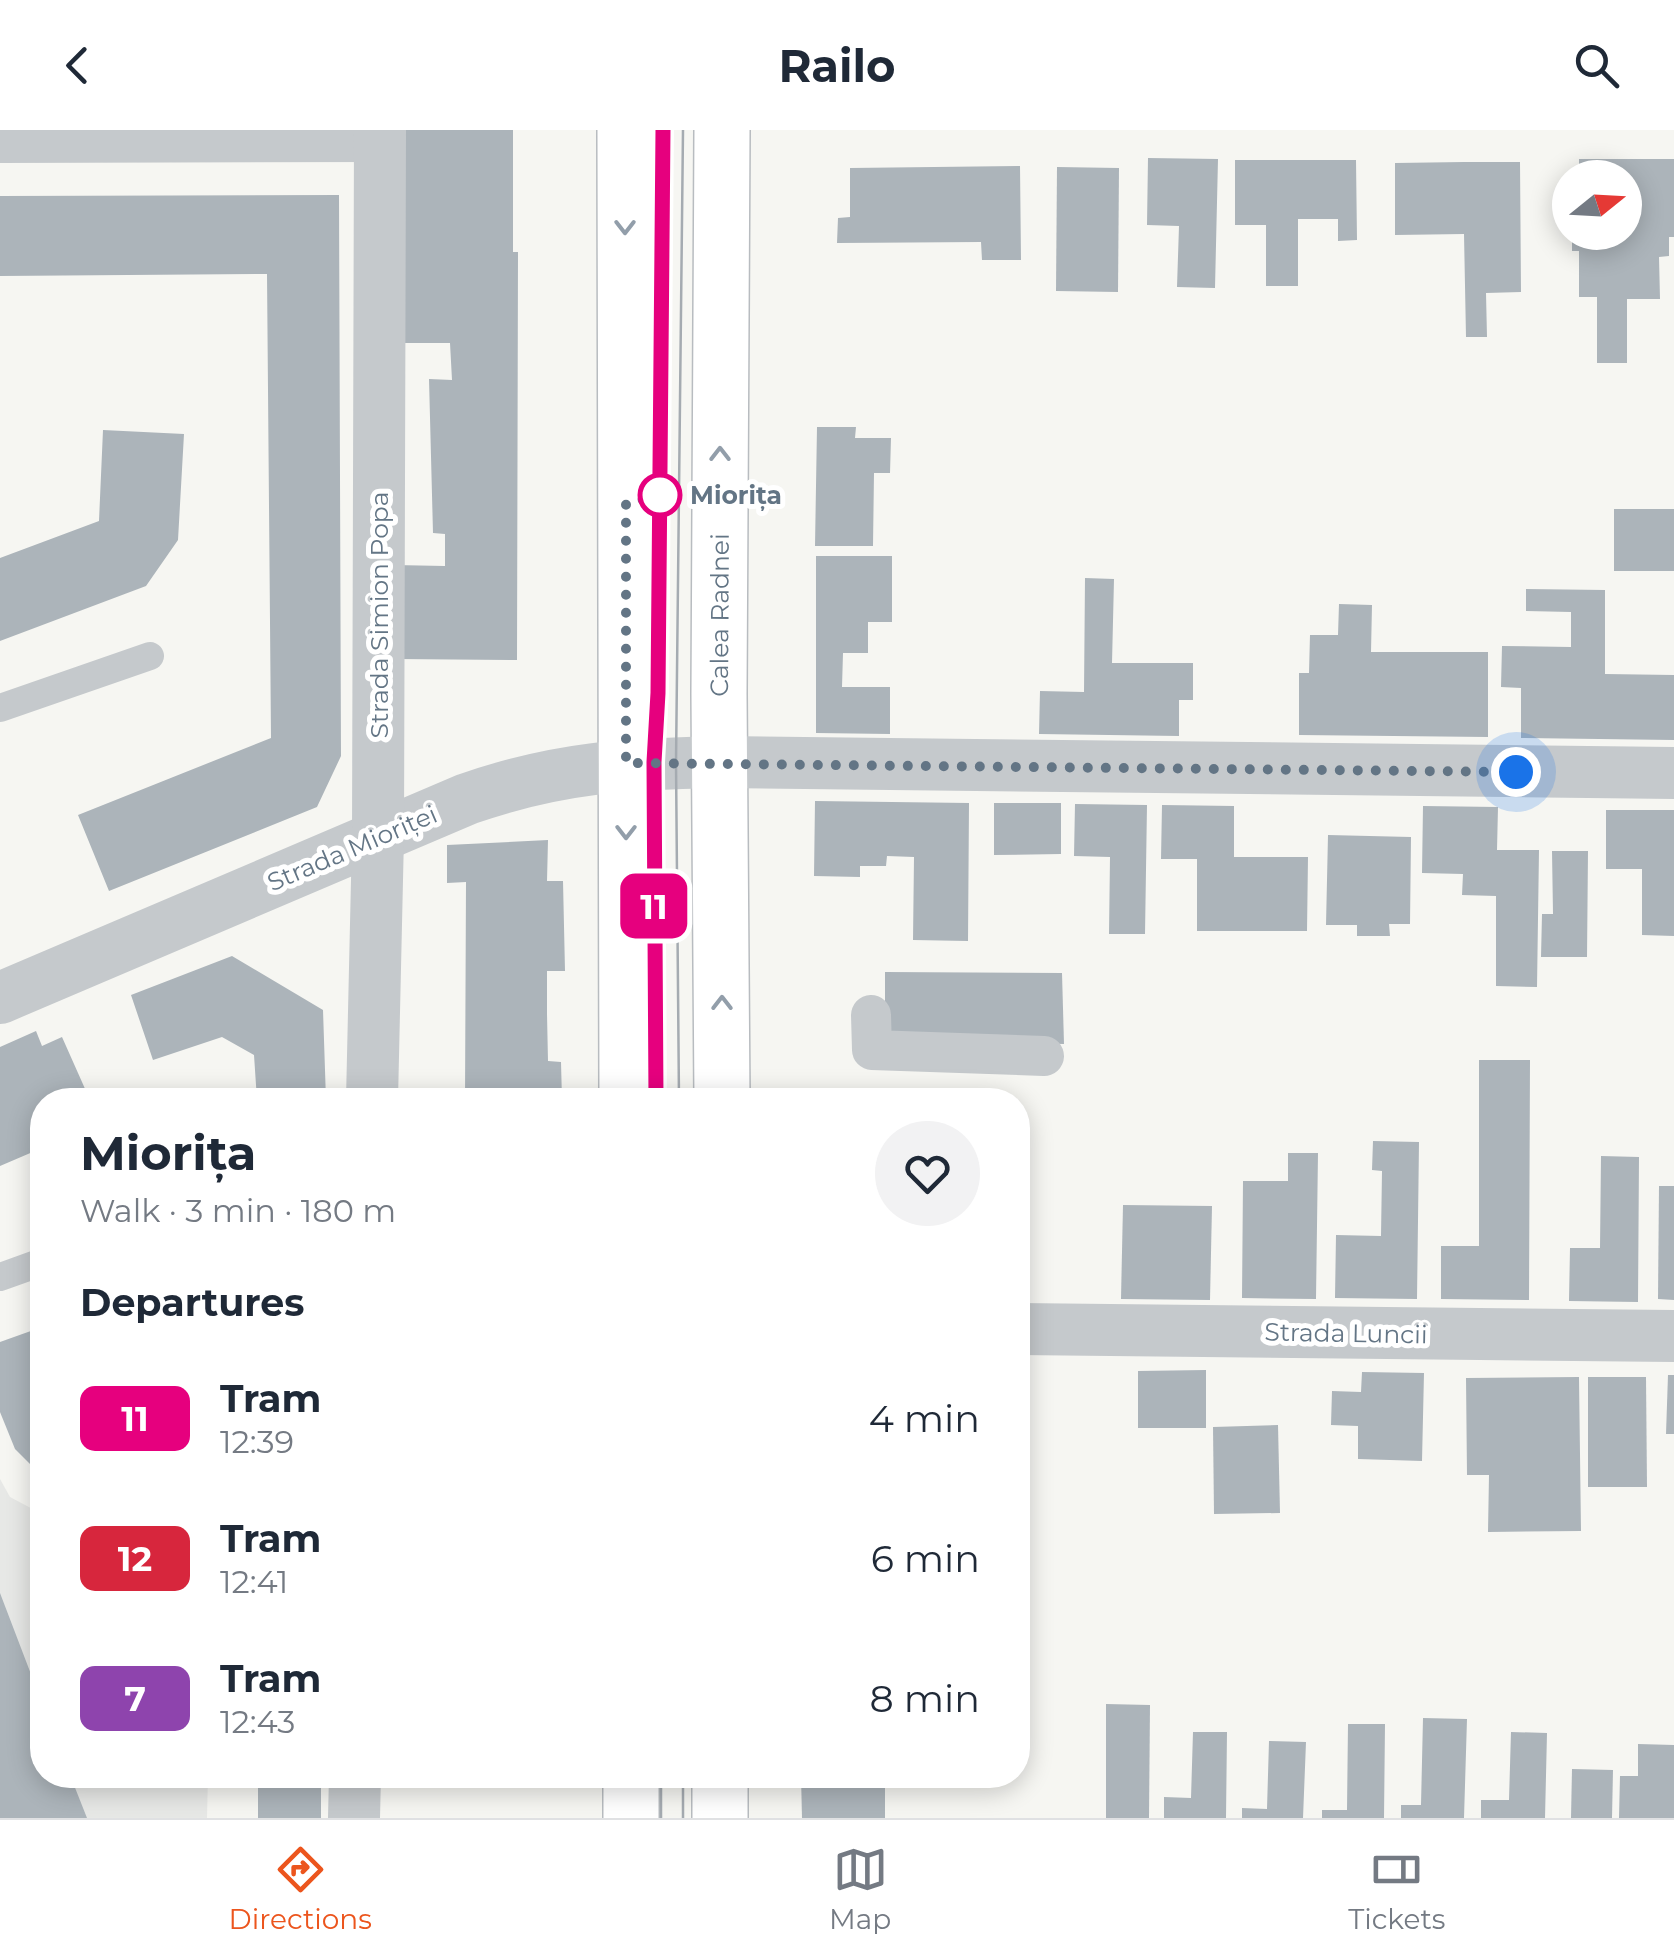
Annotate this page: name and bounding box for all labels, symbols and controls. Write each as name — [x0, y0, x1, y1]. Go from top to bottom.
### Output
icon: back — [50, 38, 105, 93]
text: Railo — [778, 38, 896, 93]
icon: search — [1569, 38, 1624, 93]
north arrow — [1552, 160, 1642, 250]
map controls — [1552, 160, 1642, 250]
one-way arrow — [614, 220, 636, 236]
one-way arrow — [710, 446, 731, 462]
marker: Miorița — [639, 474, 681, 516]
place label: Miorița — [690, 480, 782, 511]
street label: Strada Simion Popa — [364, 492, 394, 738]
street label: Calea Radnei — [704, 533, 735, 697]
your location — [1491, 747, 1541, 797]
street label: Strada Mioriței — [263, 799, 441, 897]
one-way arrow — [615, 826, 637, 841]
line badge: 11 — [609, 874, 699, 938]
text: 11 — [640, 885, 668, 928]
one-way arrow — [711, 994, 733, 1010]
button: heart — [875, 1121, 980, 1226]
text: Miorița — [80, 1124, 256, 1182]
text: Walk · 3 min · 180 m — [80, 1191, 396, 1230]
text: Departures — [80, 1279, 304, 1326]
street label: Strada Luncii — [1264, 1317, 1428, 1349]
text: Tram — [220, 1375, 321, 1422]
text: 4 min — [869, 1395, 980, 1442]
text: 11 — [121, 1397, 149, 1440]
text: 12:39 — [220, 1422, 294, 1461]
text: Tram — [220, 1515, 321, 1562]
text: 6 min — [871, 1535, 980, 1582]
text: 12 — [118, 1537, 152, 1580]
text: 12:41 — [220, 1562, 288, 1601]
text: Tram — [220, 1655, 321, 1702]
text: 8 min — [870, 1675, 980, 1722]
text: 7 — [124, 1677, 146, 1720]
text: 12:43 — [220, 1702, 295, 1741]
tab: Directions — [229, 1842, 372, 1936]
tab: Map — [829, 1842, 891, 1936]
tab: Tickets — [1348, 1842, 1445, 1936]

